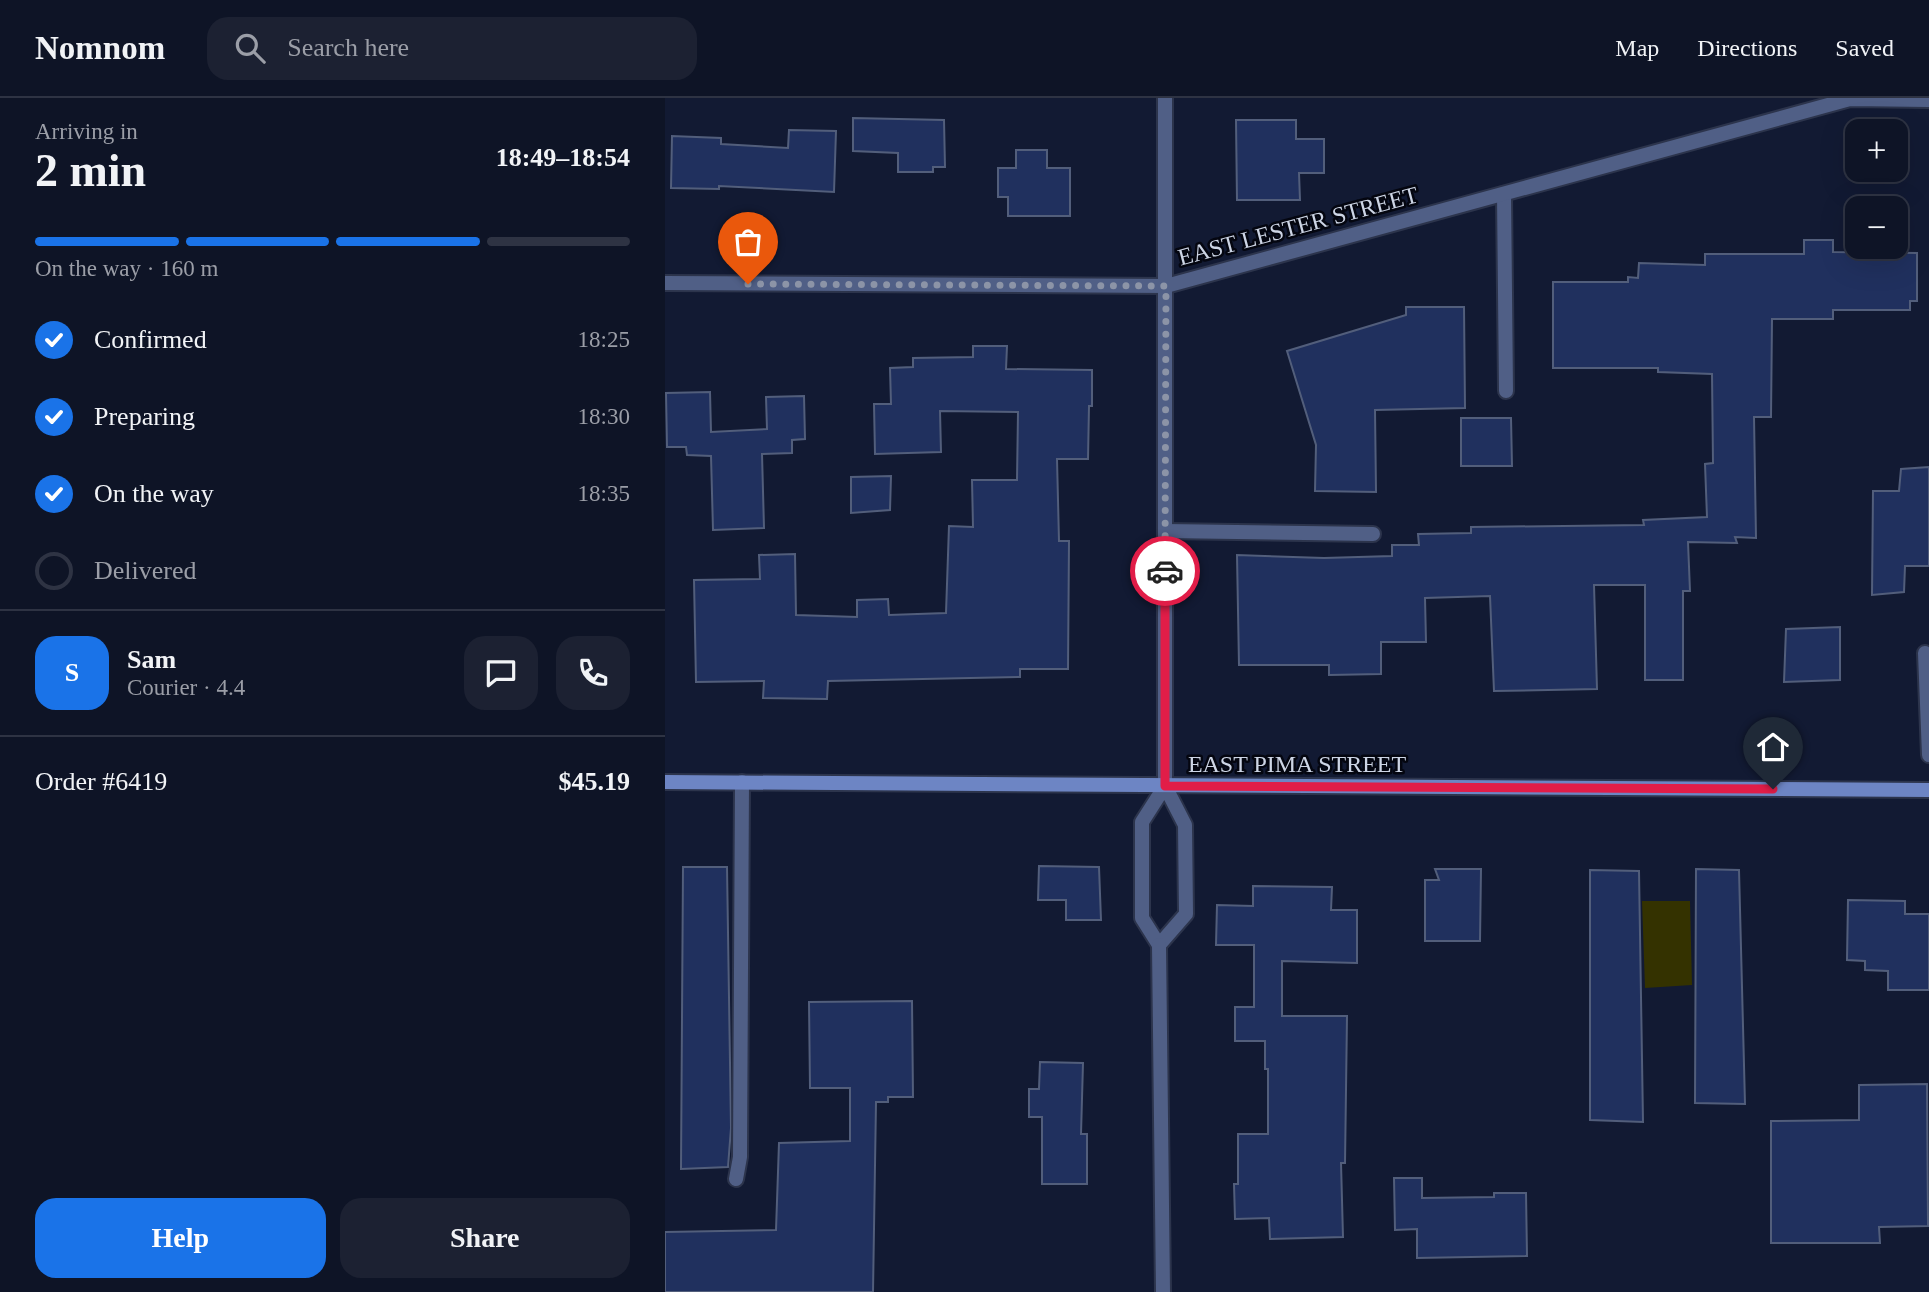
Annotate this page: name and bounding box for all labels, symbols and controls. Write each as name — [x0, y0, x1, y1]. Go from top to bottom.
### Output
search box — [207, 17, 697, 80]
icon: search — [231, 29, 269, 67]
text: Nomnom — [35, 30, 165, 66]
text: Search here — [287, 33, 409, 62]
text: Map — [1615, 35, 1659, 61]
text: Directions — [1697, 35, 1797, 61]
text: Saved — [1835, 35, 1894, 61]
text: Arriving in — [35, 119, 138, 144]
map controls — [1845, 119, 1908, 259]
button: + — [1845, 119, 1908, 182]
text: 18:49–18:54 — [496, 143, 630, 172]
text: 2 min — [35, 145, 146, 196]
street label: EAST LESTER STREET — [1175, 181, 1421, 271]
button: − — [1845, 196, 1908, 259]
pin — [718, 212, 778, 284]
icon: bag — [729, 223, 767, 261]
text: On the way · 160 m — [35, 256, 218, 281]
icon: check — [35, 321, 73, 359]
text: Confirmed — [94, 325, 207, 354]
text: 18:25 — [578, 327, 630, 352]
icon: check — [35, 398, 73, 436]
text: Preparing — [94, 402, 195, 431]
text: 18:30 — [578, 404, 630, 429]
icon: check — [35, 475, 73, 513]
text: On the way — [94, 479, 214, 508]
text: 18:35 — [578, 481, 630, 506]
courier — [1130, 536, 1200, 606]
icon: car — [1146, 552, 1184, 590]
text: Delivered — [94, 556, 197, 585]
button: chat — [464, 636, 538, 710]
button: phone — [556, 636, 630, 710]
text: Sam — [127, 645, 176, 674]
text: S — [65, 658, 79, 687]
text: Courier · 4.4 — [127, 675, 245, 700]
pin — [1743, 717, 1803, 789]
icon: home — [1754, 728, 1792, 766]
street label: EAST PIMA STREET — [1188, 751, 1406, 777]
text: Order #6419 — [35, 767, 167, 796]
text: $45.19 — [559, 767, 630, 796]
button: Help — [35, 1198, 326, 1278]
button: Share — [340, 1198, 630, 1278]

